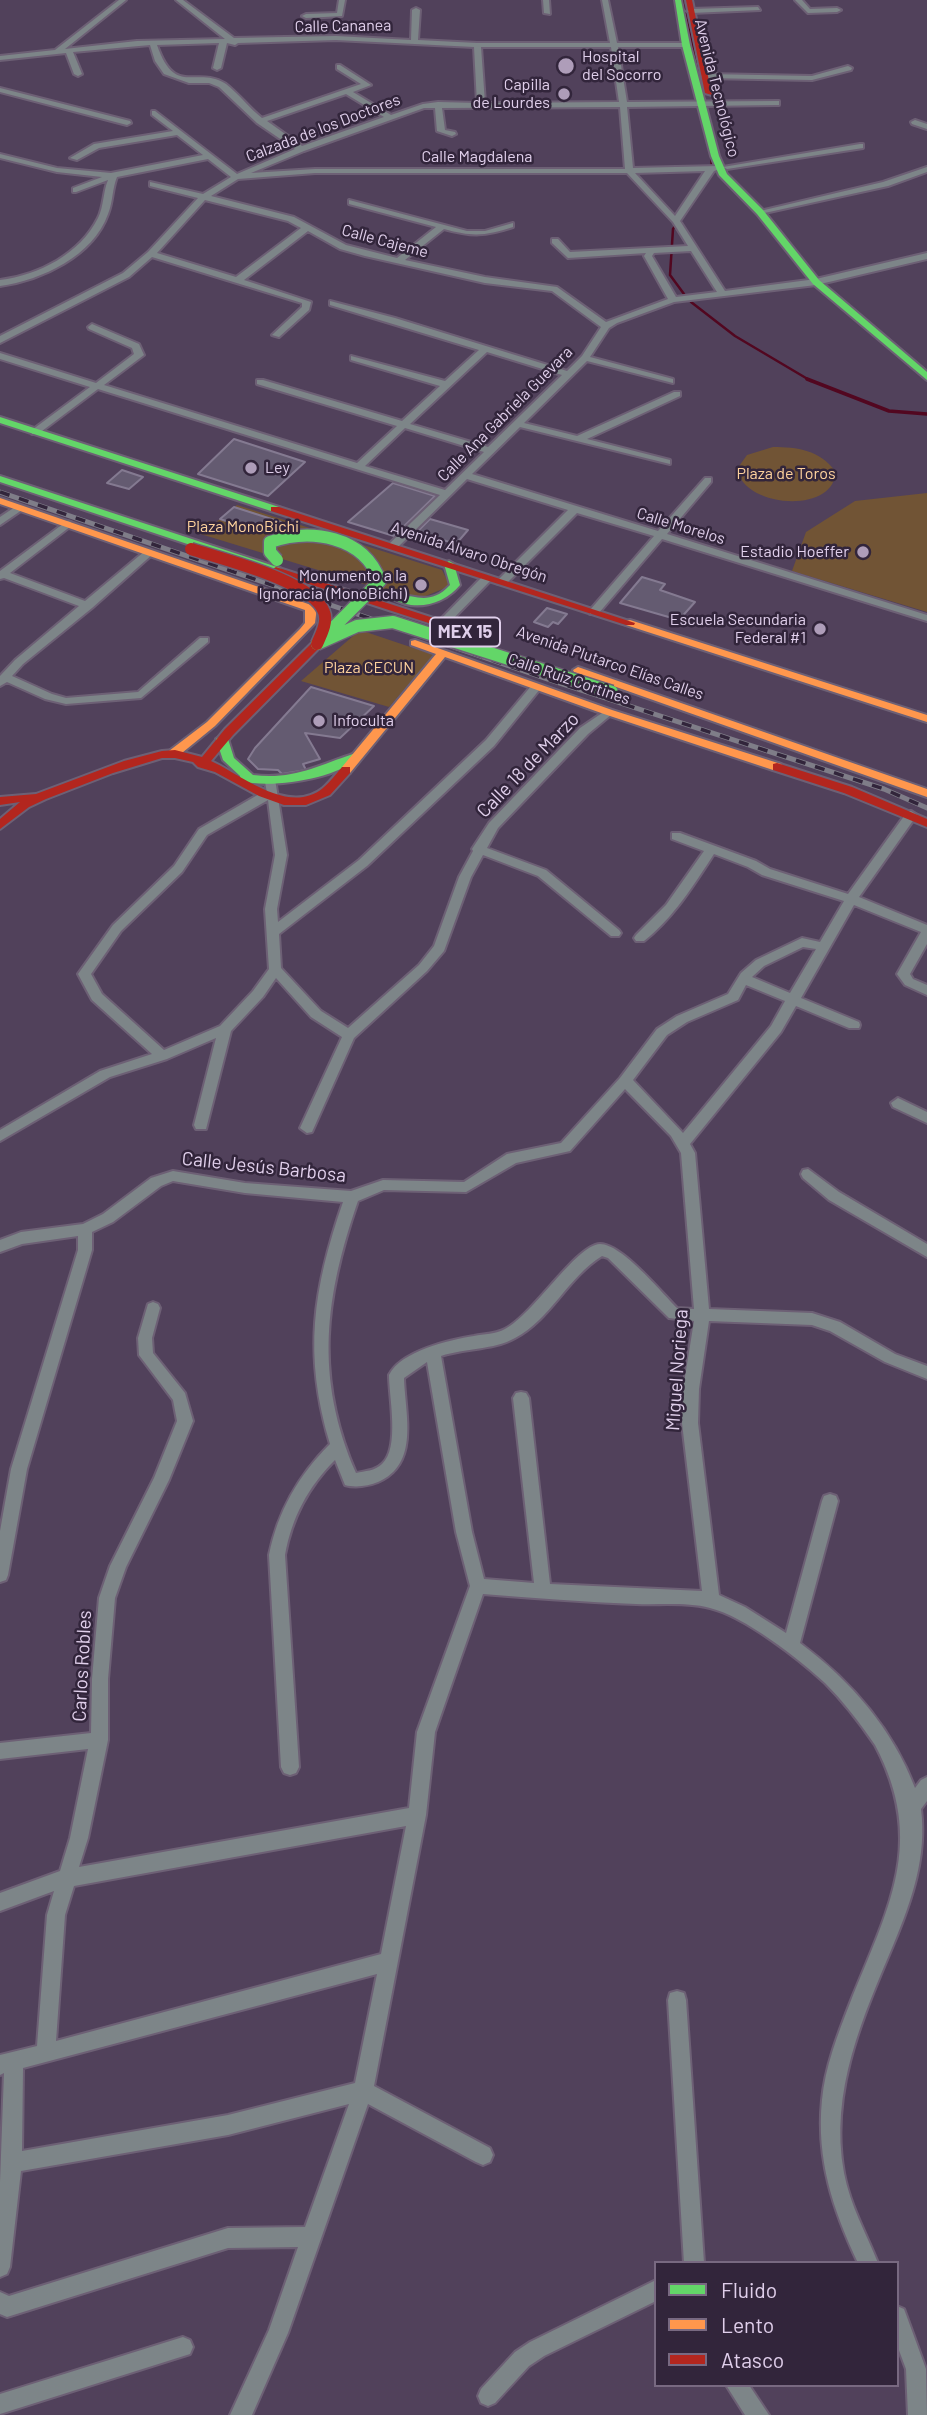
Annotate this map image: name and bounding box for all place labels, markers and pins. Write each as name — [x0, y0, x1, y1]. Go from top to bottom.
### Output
place label: Hospital del Socorro — [582, 47, 661, 85]
marker: Hospital del Socorro — [556, 56, 576, 76]
place label: Capilla de Lourdes — [473, 75, 550, 113]
marker: Capilla de Lourdes — [556, 86, 572, 102]
place label: Ley — [265, 458, 290, 478]
marker: Ley — [243, 460, 259, 476]
place label: Estadio Hoeffer — [740, 542, 849, 562]
marker: Estadio Hoeffer — [855, 544, 871, 560]
place label: Monumento a la Ignoracia (MonoBichi) — [258, 566, 407, 604]
marker: Monumento a la Ignoracia (MonoBichi) — [413, 577, 429, 593]
place label: Escuela Secundaria Federal #1 — [670, 610, 806, 648]
marker: Escuela Secundaria Federal #1 — [812, 621, 828, 637]
place label: Infoculta — [333, 711, 394, 731]
marker: Infoculta — [311, 713, 327, 729]

